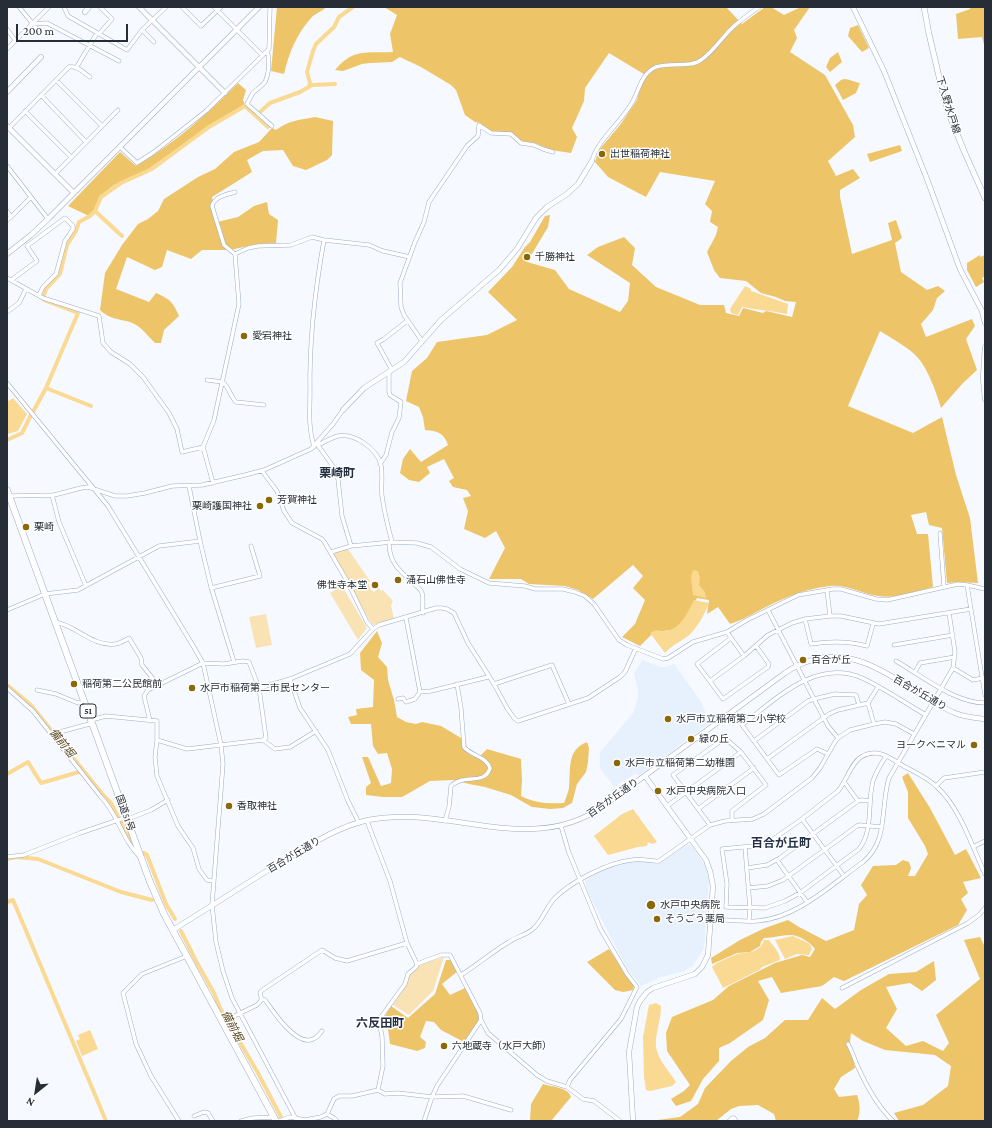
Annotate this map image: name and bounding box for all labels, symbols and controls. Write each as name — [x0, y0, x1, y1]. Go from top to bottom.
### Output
scale bar — [18, 16, 130, 42]
text: 200 m — [23, 24, 54, 38]
street label: 下入野水戸線 — [933, 75, 963, 135]
place label: 出世稲荷神社 — [610, 148, 670, 160]
marker: 出世稲荷神社 — [597, 149, 607, 159]
place label: 千勝神社 — [535, 251, 575, 263]
marker: 千勝神社 — [522, 252, 532, 262]
place label: 愛宕神社 — [252, 330, 292, 342]
marker: 愛宕神社 — [239, 331, 249, 341]
district label: 栗崎町 — [319, 466, 355, 480]
place label: 芳賀神社 — [277, 494, 317, 506]
marker: 芳賀神社 — [264, 495, 274, 505]
place label: 栗崎護国神社 — [192, 500, 252, 512]
marker: 栗崎護国神社 — [255, 501, 265, 511]
place label: 栗崎 — [34, 521, 54, 533]
marker: 栗崎 — [21, 522, 31, 532]
place label: 涌石山佛性寺 — [406, 574, 466, 586]
marker: 涌石山佛性寺 — [393, 575, 403, 585]
place label: 佛性寺本堂 — [317, 579, 367, 591]
marker: 佛性寺本堂 — [370, 580, 380, 590]
place label: 百合が丘 — [811, 654, 851, 666]
marker: 百合が丘 — [798, 655, 808, 665]
street label: 百合が丘通り — [891, 673, 949, 713]
place label: 稲荷第二公民館前 — [82, 678, 162, 690]
marker: 稲荷第二公民館前 — [69, 679, 79, 689]
place label: 水戸市稲荷第二市民センター — [200, 682, 330, 694]
marker: 水戸市稲荷第二市民センター — [187, 683, 197, 693]
road number: 51 — [80, 704, 96, 718]
place label: 水戸市立稲荷第二小学校 — [676, 713, 786, 725]
marker: 水戸市立稲荷第二小学校 — [663, 714, 673, 724]
water label: 備前堀 — [46, 726, 78, 760]
place label: 緑の丘 — [699, 733, 729, 745]
marker: 緑の丘 — [686, 734, 696, 744]
place label: ヨークベニマル — [896, 739, 966, 751]
marker: ヨークベニマル — [969, 740, 979, 750]
place label: 水戸市立稲荷第二幼稚園 — [625, 757, 735, 769]
marker: 水戸市立稲荷第二幼稚園 — [612, 758, 622, 768]
street label: 百合が丘通り — [585, 776, 641, 820]
place label: 水戸中央病院入口 — [666, 785, 746, 797]
marker: 水戸中央病院入口 — [653, 786, 663, 796]
street label: 国道51号 — [113, 793, 137, 833]
place label: 香取神社 — [237, 800, 277, 812]
marker: 香取神社 — [224, 801, 234, 811]
street label: 百合が丘通り — [265, 834, 323, 876]
district label: 百合が丘町 — [751, 836, 811, 850]
marker: 水戸中央病院 — [645, 899, 657, 911]
place label: 水戸中央病院 — [660, 899, 720, 911]
place label: そうごう薬局 — [665, 913, 725, 925]
marker: そうごう薬局 — [652, 914, 662, 924]
water label: 備前堀 — [218, 1008, 246, 1044]
district label: 六反田町 — [356, 1016, 404, 1030]
place label: 六地蔵寺（水戸大師） — [452, 1040, 552, 1052]
marker: 六地蔵寺（水戸大師） — [439, 1041, 449, 1051]
north arrow — [16, 1072, 56, 1112]
text: N — [24, 1095, 36, 1109]

